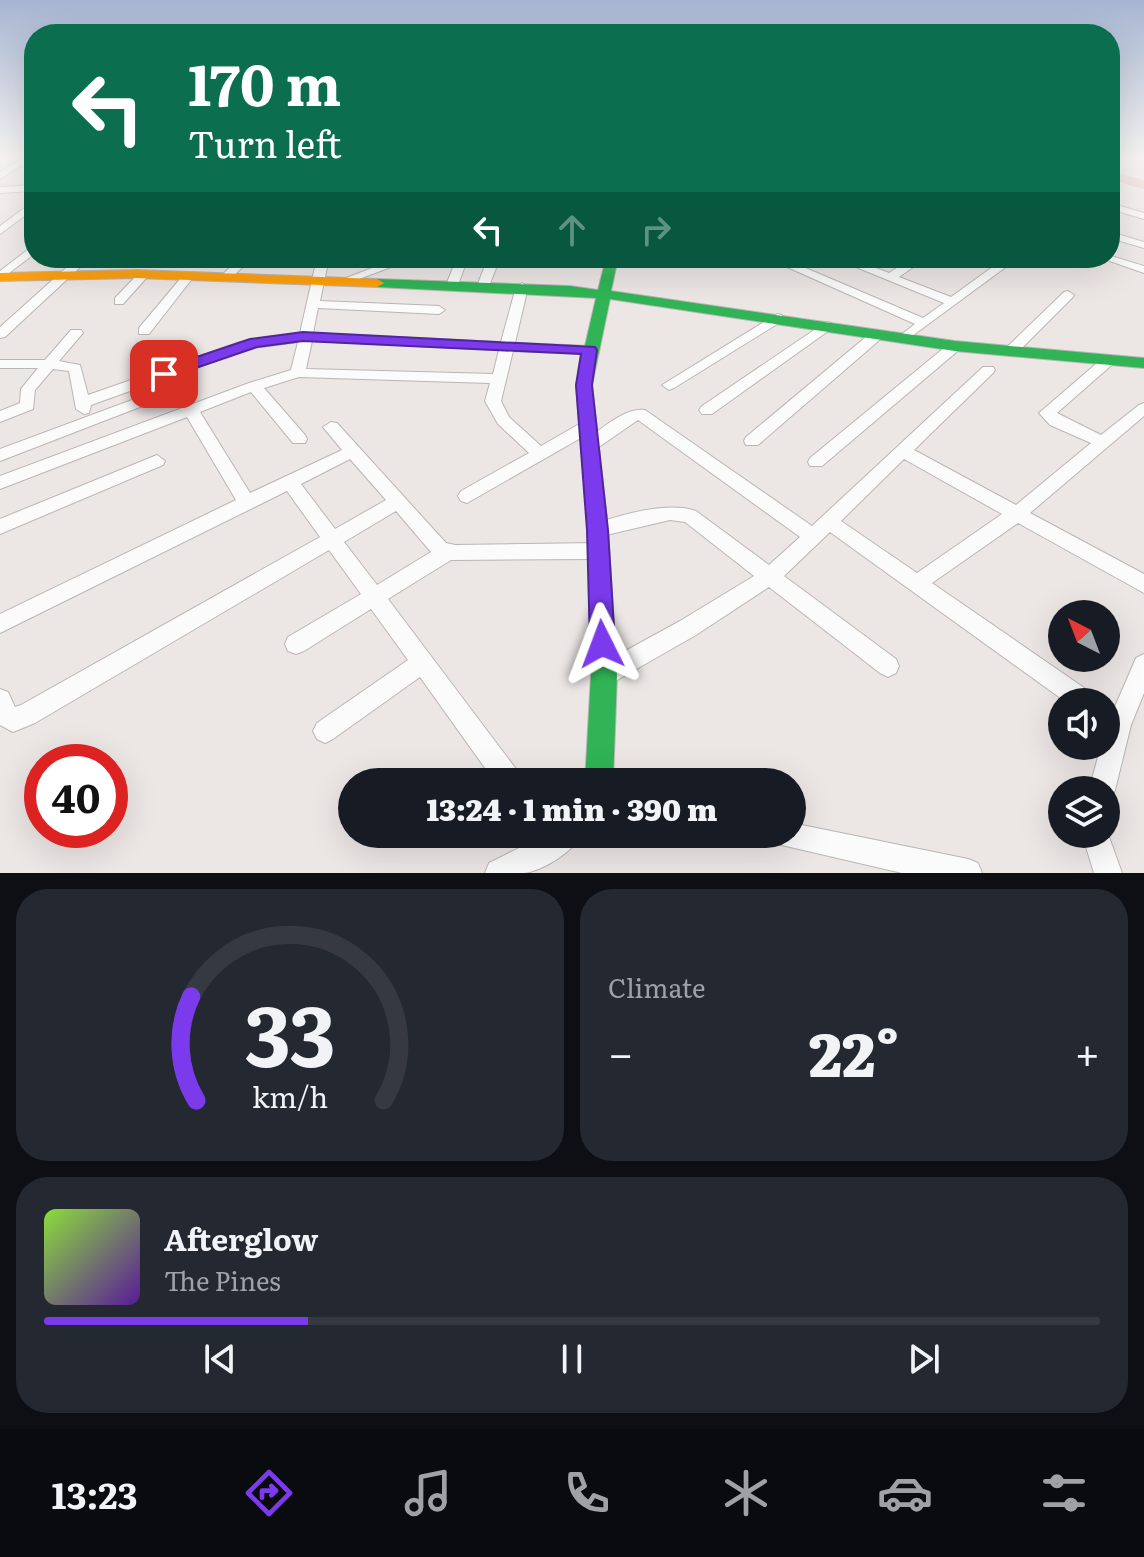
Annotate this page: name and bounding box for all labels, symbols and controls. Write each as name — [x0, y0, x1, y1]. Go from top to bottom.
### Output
text: 170 m — [188, 40, 341, 123]
icon: left — [56, 56, 160, 160]
text: Turn left — [188, 116, 342, 169]
icon: left — [466, 208, 510, 252]
icon: ahead — [550, 208, 594, 252]
icon: right — [634, 208, 678, 252]
pin — [130, 340, 198, 408]
icon: arrive — [142, 352, 186, 396]
north arrow — [1048, 600, 1120, 672]
map controls — [1048, 600, 1120, 848]
position arrow — [560, 602, 644, 686]
button: sound — [1048, 688, 1120, 760]
speed limit sign: 40 — [24, 744, 128, 848]
button: layers — [1048, 776, 1120, 848]
text: 13:24 · 1 min · 390 m — [426, 786, 718, 830]
text: Climate — [608, 967, 706, 1006]
text: 33 — [244, 969, 336, 1093]
text: 22° — [809, 1006, 899, 1095]
text: − — [608, 1018, 634, 1084]
text: + — [1074, 1018, 1100, 1084]
text: km/h — [252, 1074, 328, 1117]
text: Afterglow — [164, 1216, 318, 1260]
text: The Pines — [164, 1260, 281, 1299]
icon: previous — [198, 1337, 242, 1381]
icon: pause — [550, 1337, 594, 1381]
icon: next — [902, 1337, 946, 1381]
icon: directions — [241, 1465, 297, 1521]
icon: music — [400, 1465, 456, 1521]
icon: phone — [559, 1465, 615, 1521]
icon: climate — [718, 1465, 774, 1521]
icon: car — [877, 1465, 933, 1521]
icon: filters — [1036, 1465, 1092, 1521]
text: 13:23 — [52, 1467, 138, 1520]

